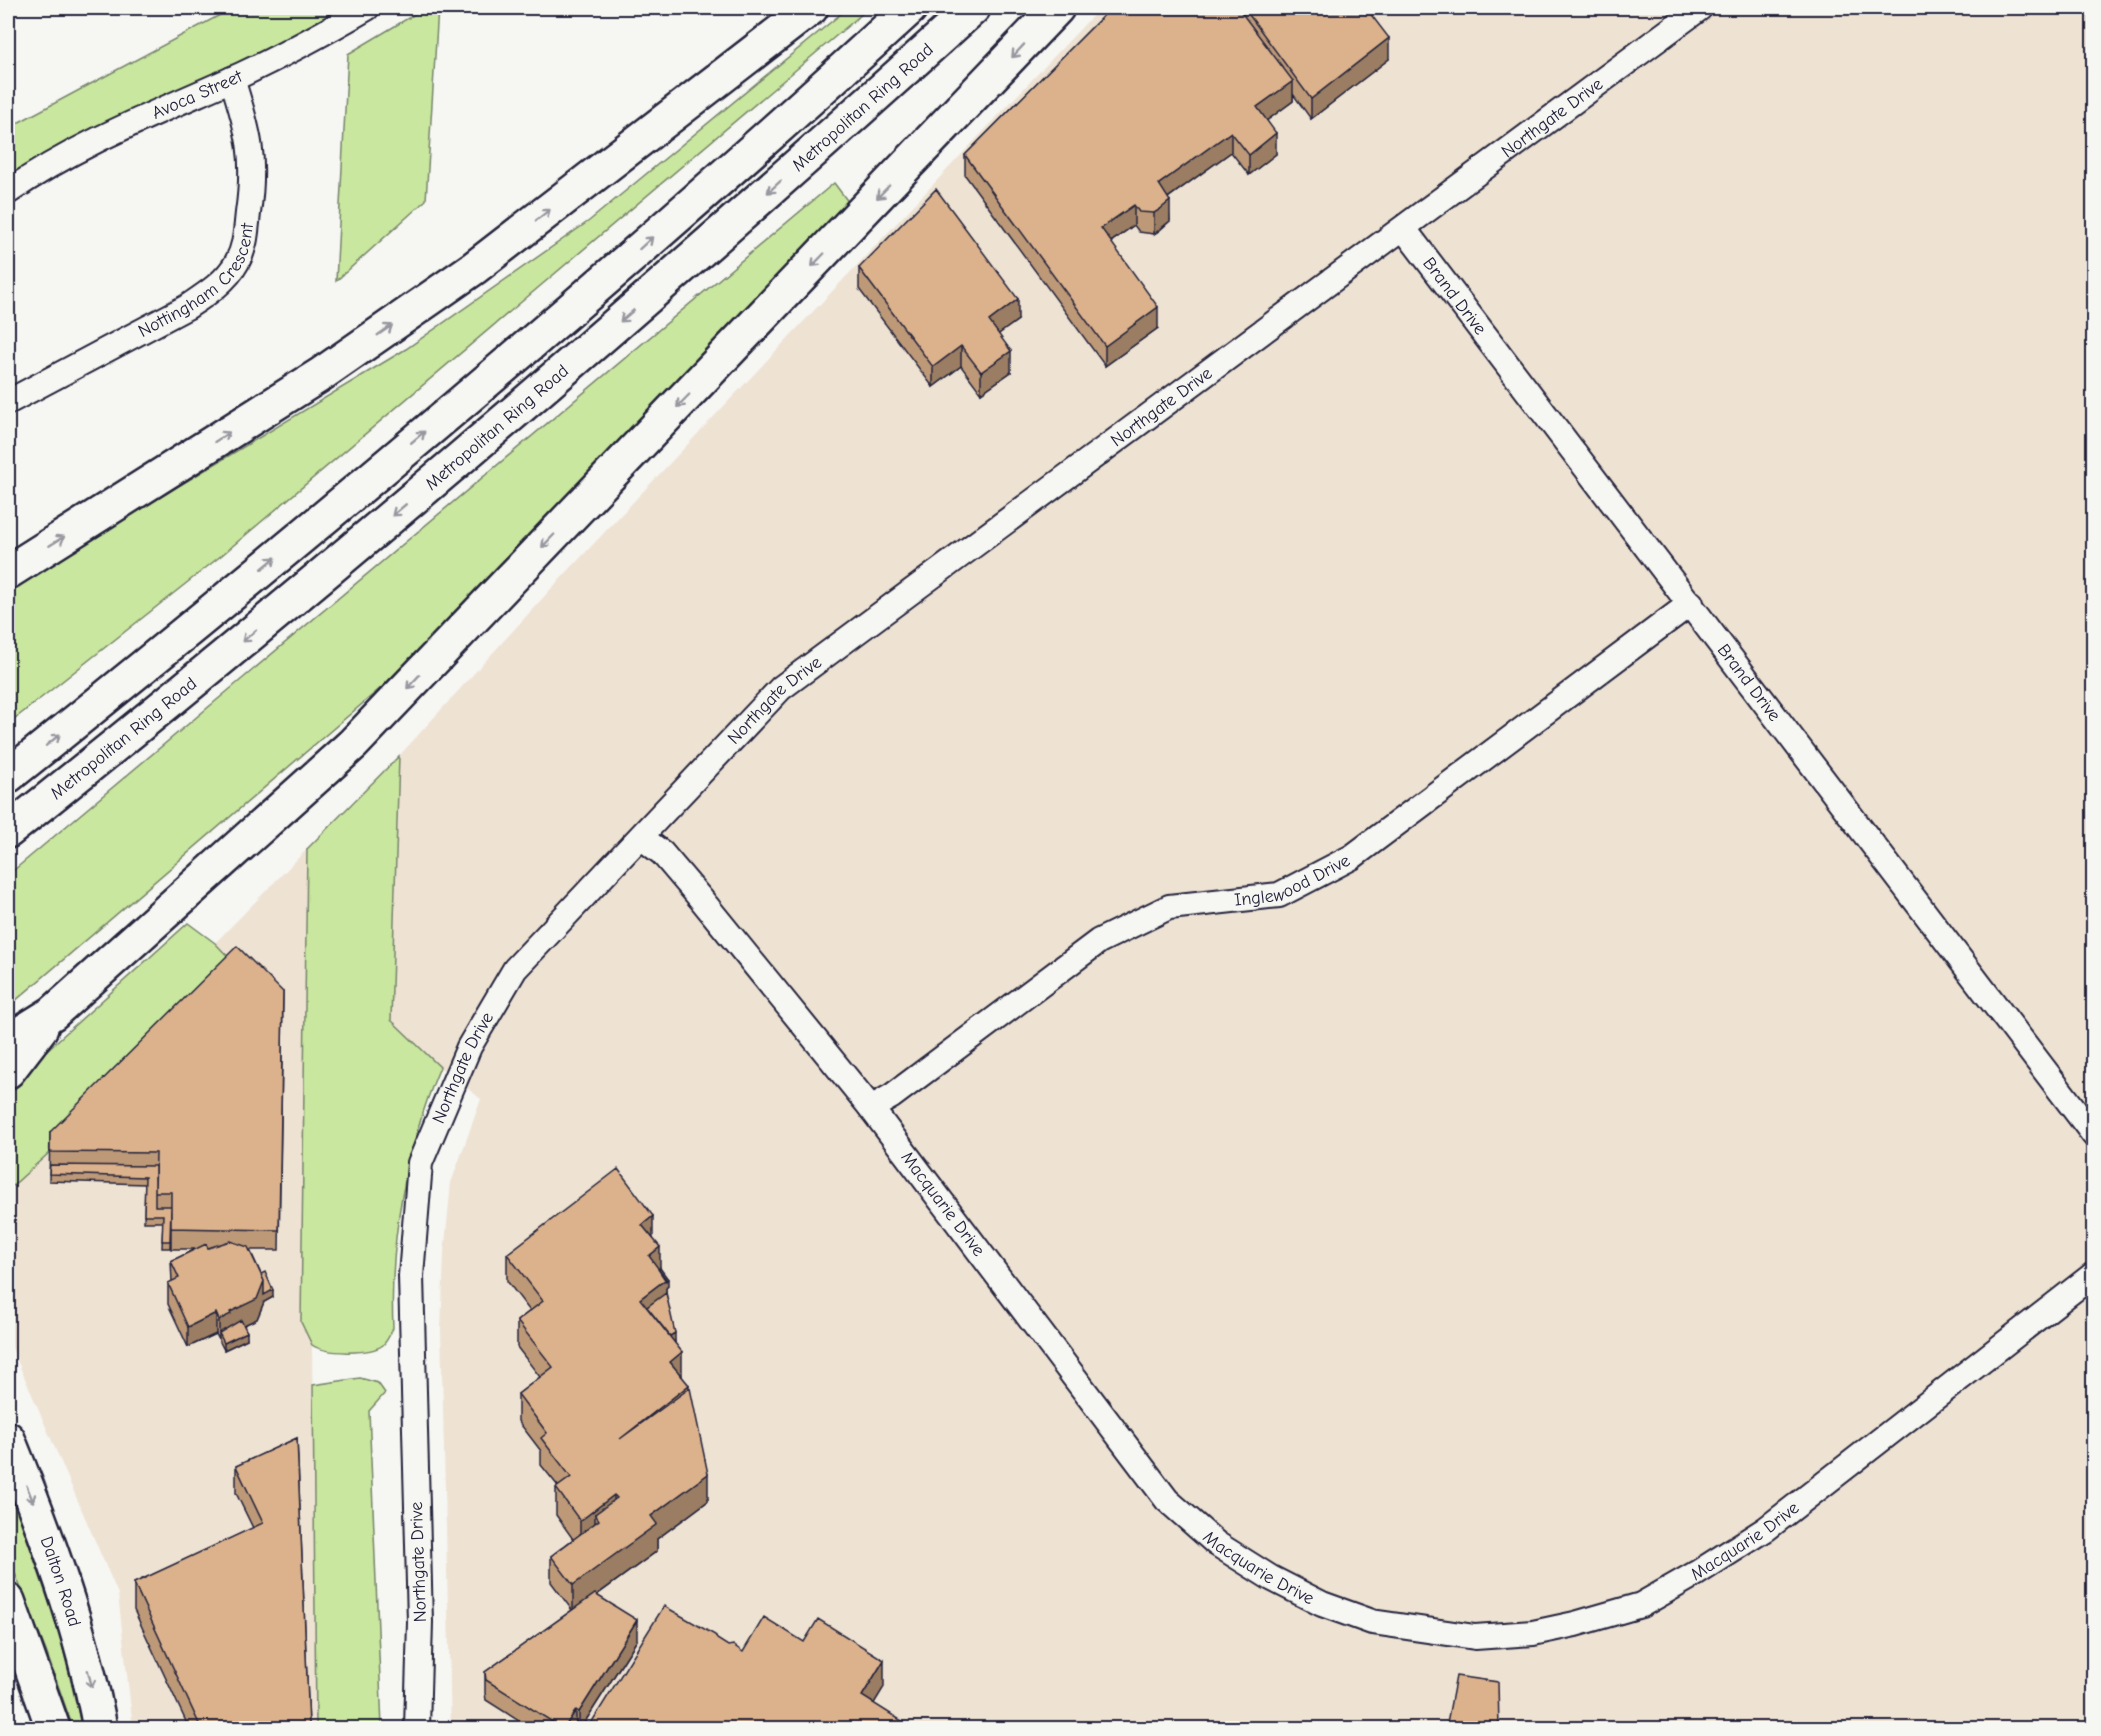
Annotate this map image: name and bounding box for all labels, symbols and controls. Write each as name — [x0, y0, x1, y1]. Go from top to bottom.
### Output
street label: Metropolitan Ring Road — [788, 39, 938, 176]
one-way arrow — [1010, 43, 1025, 58]
street label: Avoca Street — [149, 66, 246, 124]
street label: Northgate Drive — [1498, 74, 1607, 162]
one-way arrow — [766, 180, 781, 194]
one-way arrow — [876, 184, 890, 199]
one-way arrow — [534, 209, 550, 222]
street label: Nottingham Crescent — [135, 221, 258, 342]
one-way arrow — [639, 236, 654, 250]
one-way arrow — [811, 252, 826, 267]
street label: Brand Drive — [1418, 253, 1491, 339]
one-way arrow — [619, 309, 635, 322]
one-way arrow — [376, 324, 393, 336]
street label: Metropolitan Ring Road — [421, 360, 573, 495]
street label: Northgate Drive — [1107, 363, 1216, 451]
one-way arrow — [676, 393, 691, 408]
one-way arrow — [213, 431, 230, 443]
one-way arrow — [410, 431, 426, 444]
one-way arrow — [392, 503, 407, 517]
one-way arrow — [48, 534, 65, 546]
one-way arrow — [541, 534, 556, 549]
one-way arrow — [261, 556, 276, 570]
one-way arrow — [242, 629, 258, 642]
street label: Brand Drive — [1713, 640, 1785, 726]
street label: Northgate Drive — [723, 652, 826, 749]
street label: Metropolitan Ring Road — [46, 673, 201, 804]
one-way arrow — [406, 674, 420, 689]
one-way arrow — [45, 733, 61, 746]
street label: Inglewood Drive — [1233, 850, 1354, 911]
street label: Northgate Drive — [428, 1008, 498, 1127]
street label: Macquarie Drive — [897, 1147, 989, 1261]
one-way arrow — [25, 1484, 36, 1502]
street label: Macquarie Drive — [1687, 1497, 1803, 1585]
street label: Northgate Drive — [406, 1501, 431, 1623]
street label: Macquarie Drive — [1199, 1527, 1318, 1609]
street label: Dalton Road — [36, 1534, 85, 1629]
one-way arrow — [84, 1669, 96, 1688]

